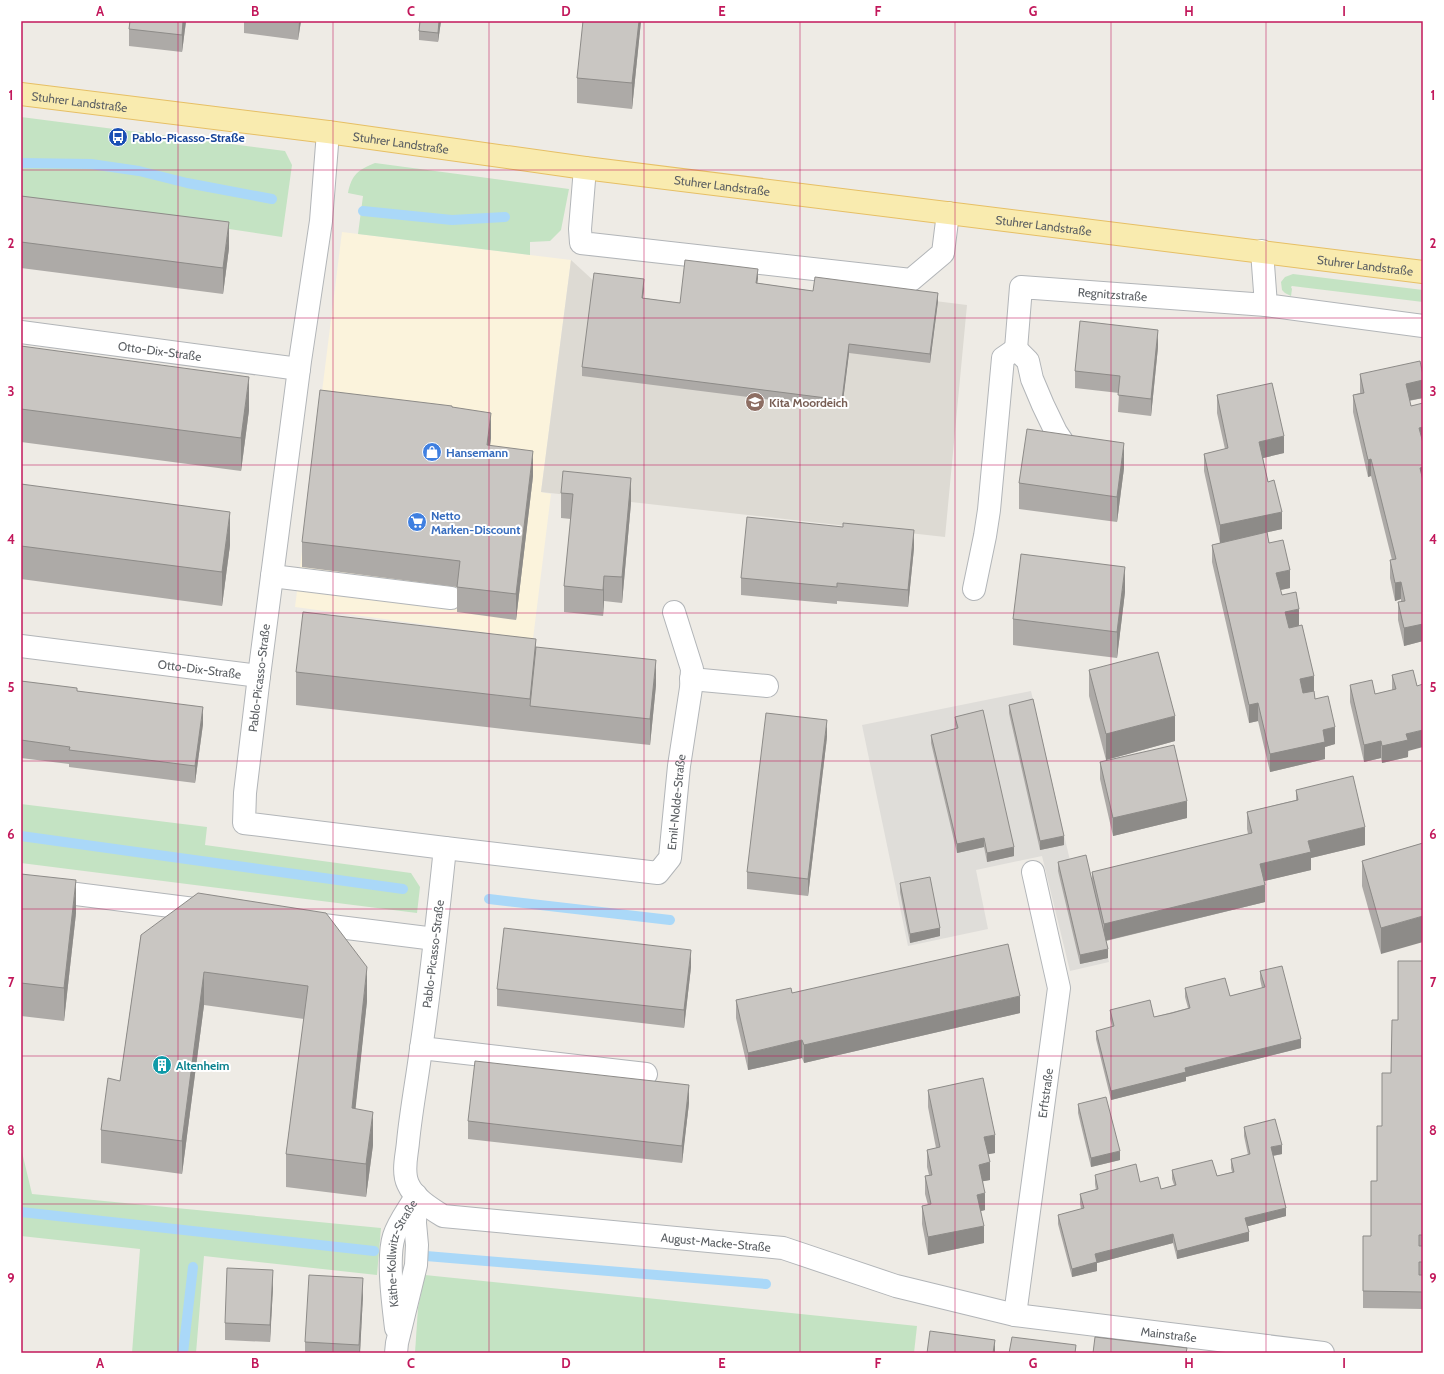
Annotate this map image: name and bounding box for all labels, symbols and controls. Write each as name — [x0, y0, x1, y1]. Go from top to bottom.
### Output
text: A — [96, 3, 105, 19]
text: B — [251, 3, 259, 19]
text: C — [407, 3, 415, 19]
text: D — [561, 3, 571, 19]
text: E — [718, 3, 726, 19]
text: F — [875, 3, 882, 19]
text: G — [1029, 3, 1038, 19]
text: H — [1184, 3, 1194, 19]
text: I — [1342, 3, 1346, 19]
text: 1 — [9, 87, 13, 103]
text: 1 — [1431, 87, 1435, 103]
street label: Stuhrer Landstraße — [31, 88, 128, 115]
bus stop icon: Pablo-Picasso-Straße — [107, 126, 129, 148]
street label: Stuhrer Landstraße — [352, 128, 450, 156]
place label: Pablo-Picasso-Straße — [132, 130, 245, 145]
street label: Stuhrer Landstraße — [673, 172, 771, 198]
street label: Stuhrer Landstraße — [995, 212, 1093, 238]
text: 2 — [8, 235, 15, 251]
text: 2 — [1430, 235, 1437, 251]
street label: Stuhrer Landstraße — [1316, 251, 1414, 278]
street label: Regnitzstraße — [1077, 284, 1148, 304]
street label: Otto-Dix-Straße — [117, 337, 202, 363]
text: 3 — [7, 383, 15, 399]
text: 3 — [1429, 383, 1437, 399]
school or university icon: Kita Moordeich — [744, 391, 766, 413]
place label: Kita Moordeich — [769, 395, 848, 410]
shop icon: Hansemann — [421, 441, 443, 463]
place label: Hansemann — [446, 445, 508, 460]
place label: Netto Marken-Discount — [431, 508, 520, 537]
supermarket icon: Netto Marken-Discount — [406, 511, 428, 533]
text: 4 — [7, 531, 15, 547]
text: 4 — [1429, 531, 1437, 547]
street label: Pablo-Picasso-Straße — [245, 623, 273, 733]
street label: Otto-Dix-Straße — [157, 656, 242, 681]
text: 5 — [8, 679, 15, 695]
text: 5 — [1430, 679, 1437, 695]
street label: Emil-Nolde-Straße — [663, 753, 688, 851]
text: 6 — [7, 826, 15, 842]
text: 6 — [1429, 826, 1437, 842]
street label: Pablo-Picasso-Straße — [419, 899, 447, 1009]
text: 7 — [8, 974, 15, 990]
text: 7 — [1430, 974, 1437, 990]
building icon: Altenheim — [151, 1054, 173, 1076]
place label: Altenheim — [176, 1058, 230, 1073]
street label: Erftstraße — [1034, 1067, 1056, 1119]
text: 8 — [7, 1122, 15, 1138]
text: 8 — [1429, 1122, 1437, 1138]
street label: Käthe-Kollwitz-Straße — [383, 1197, 420, 1308]
street label: August-Macke-Straße — [660, 1229, 772, 1254]
text: 9 — [7, 1270, 15, 1286]
text: 9 — [1429, 1270, 1437, 1286]
street label: Mainstraße — [1140, 1323, 1198, 1345]
text: A — [96, 1355, 105, 1371]
text: B — [251, 1355, 259, 1371]
text: C — [407, 1355, 415, 1371]
text: D — [561, 1355, 571, 1371]
text: E — [718, 1355, 726, 1371]
text: F — [875, 1355, 882, 1371]
text: G — [1029, 1355, 1038, 1371]
text: H — [1184, 1355, 1194, 1371]
text: I — [1342, 1355, 1346, 1371]

